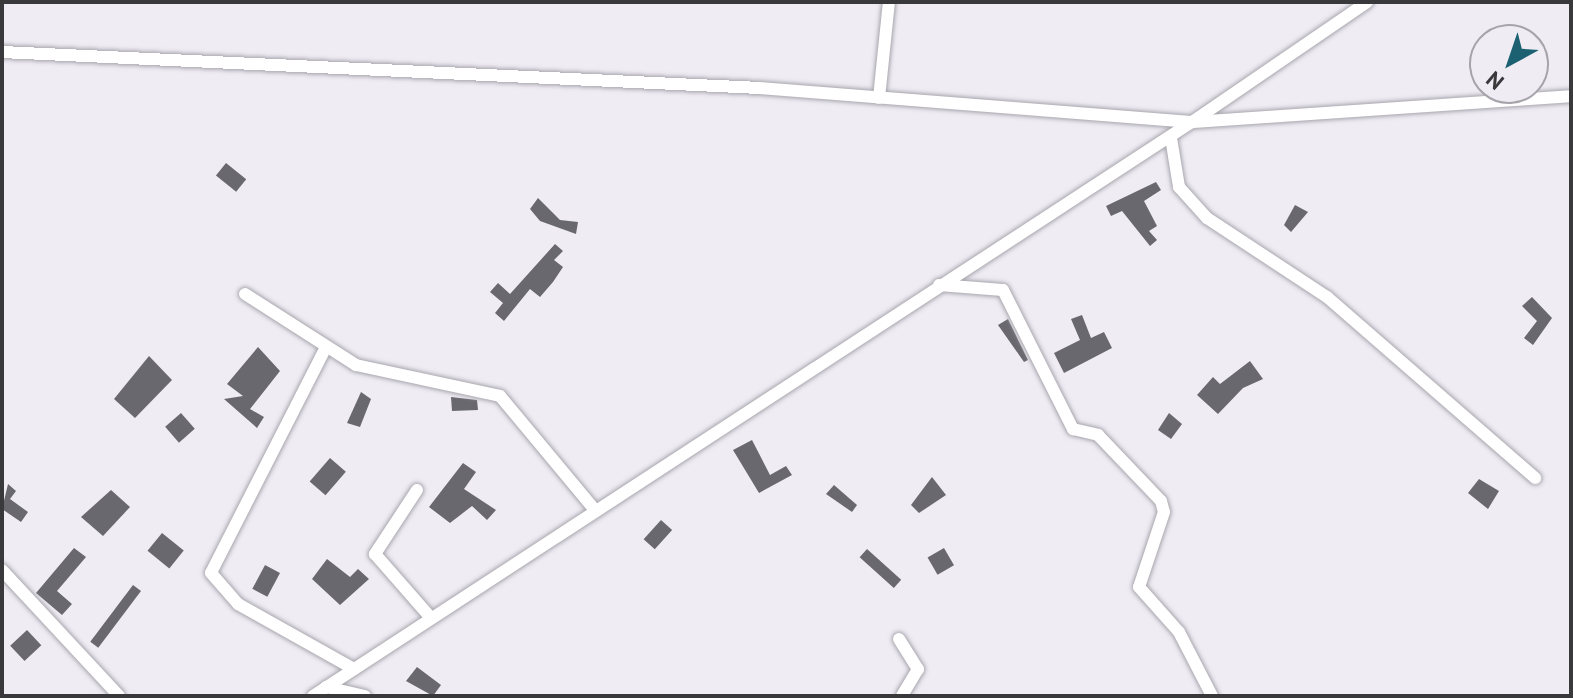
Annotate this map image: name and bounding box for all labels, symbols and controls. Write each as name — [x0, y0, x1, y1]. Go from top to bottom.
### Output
north arrow — [1469, 24, 1549, 104]
text: N — [1480, 65, 1509, 96]

